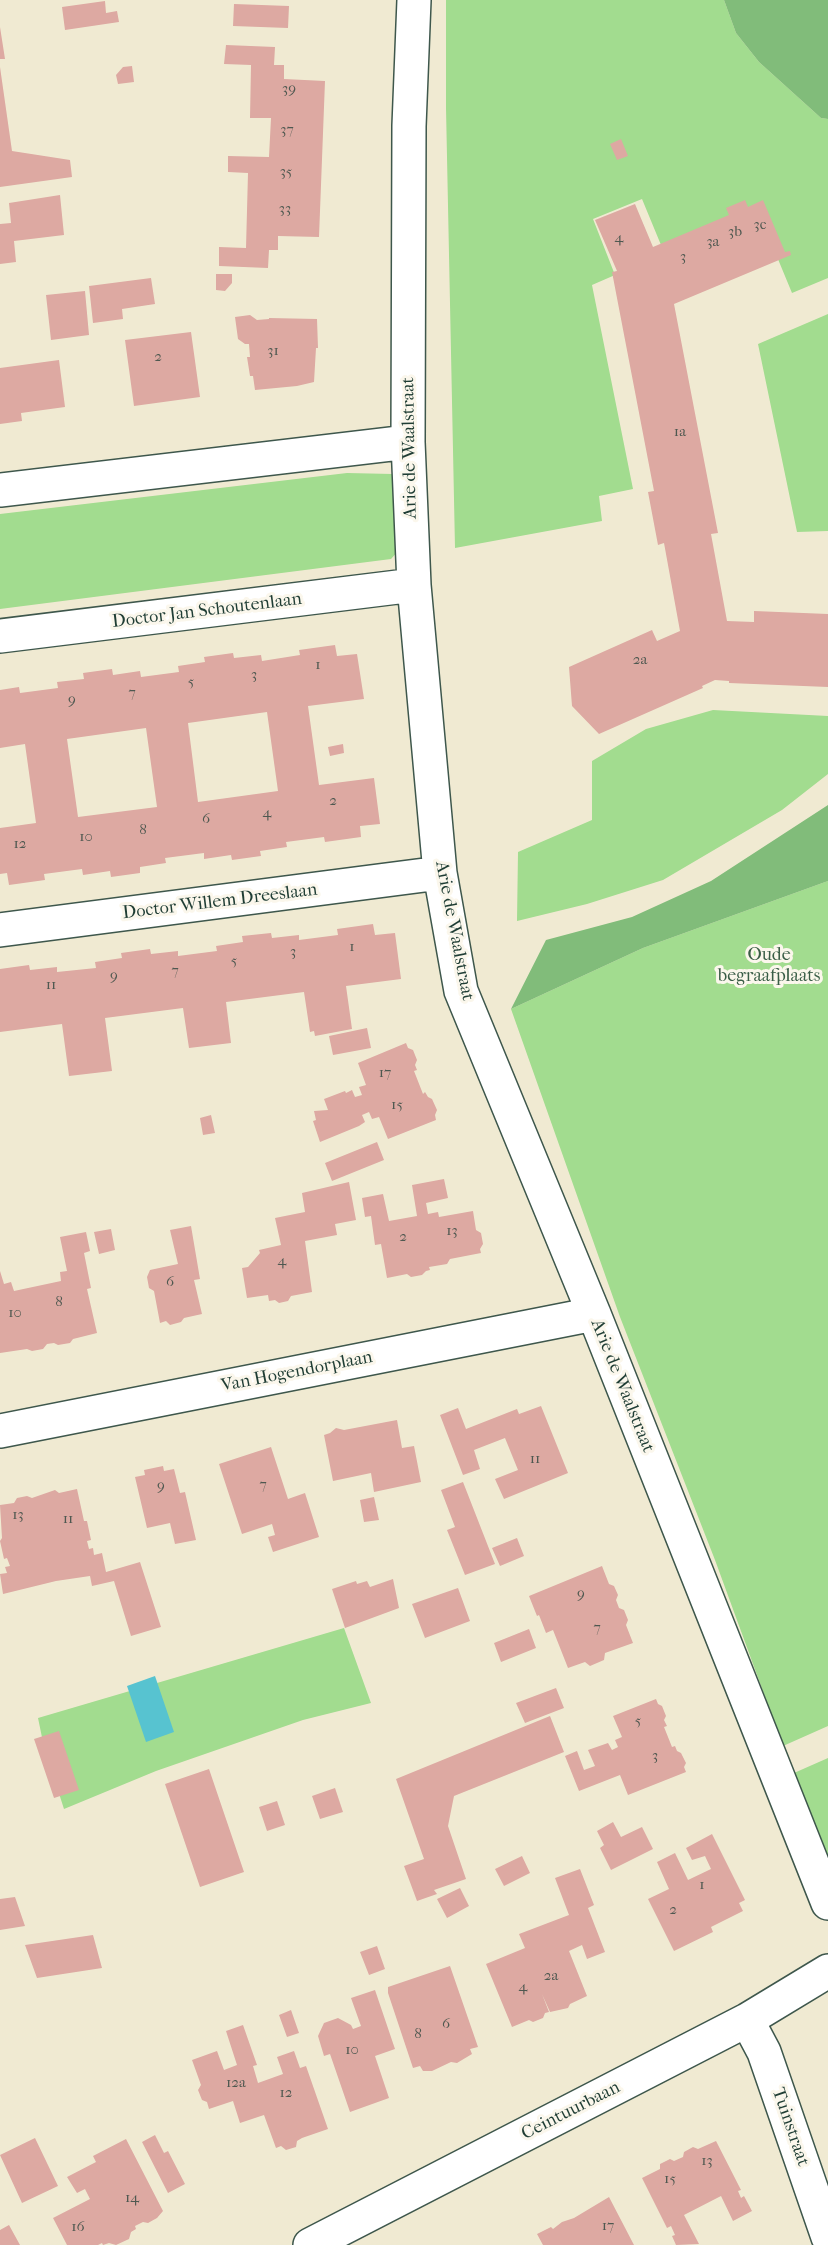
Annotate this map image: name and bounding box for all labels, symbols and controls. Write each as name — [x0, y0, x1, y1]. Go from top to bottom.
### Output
house number: 39 — [282, 80, 296, 98]
house number: 37 — [280, 121, 294, 139]
house number: 35 — [280, 163, 292, 181]
house number: 33 — [279, 200, 291, 218]
house number: 3c — [754, 216, 766, 234]
house number: 3b — [728, 223, 742, 241]
house number: 4 — [615, 229, 623, 247]
house number: 3a — [706, 233, 720, 251]
house number: 3 — [680, 248, 686, 266]
house number: 31 — [267, 342, 279, 360]
house number: 2 — [154, 348, 162, 366]
street label: Arie de Waalstraat — [398, 377, 422, 519]
house number: 1a — [674, 423, 686, 441]
street label: Doctor Jan Schoutenlaan — [111, 589, 303, 633]
house number: 2a — [633, 651, 647, 669]
house number: 1 — [315, 656, 321, 674]
house number: 3 — [251, 666, 257, 684]
house number: 5 — [188, 673, 194, 691]
house number: 7 — [128, 684, 136, 702]
house number: 9 — [68, 691, 76, 709]
house number: 2 — [329, 792, 337, 810]
house number: 4 — [263, 804, 271, 822]
house number: 6 — [202, 810, 210, 828]
house number: 8 — [139, 821, 147, 839]
house number: 10 — [79, 828, 93, 846]
house number: 12 — [13, 835, 27, 853]
street label: Arie de Waalstraat — [430, 859, 478, 1003]
street label: Doctor Willem Dreeslaan — [121, 879, 319, 925]
house number: 1 — [349, 938, 355, 956]
house number: 3 — [290, 943, 296, 961]
park label: Oude begraafplaats — [718, 945, 820, 988]
house number: 5 — [231, 952, 237, 970]
house number: 7 — [171, 962, 179, 980]
house number: 9 — [110, 967, 118, 985]
house number: 11 — [46, 976, 56, 994]
house number: 17 — [379, 1064, 391, 1082]
house number: 15 — [391, 1096, 403, 1114]
house number: 13 — [446, 1222, 458, 1240]
house number: 2 — [399, 1228, 407, 1246]
house number: 4 — [278, 1252, 286, 1270]
house number: 6 — [166, 1273, 174, 1291]
house number: 8 — [55, 1293, 63, 1311]
house number: 10 — [8, 1304, 22, 1322]
street label: Arie de Waalstraat — [585, 1316, 659, 1456]
street label: Van Hogendorplaan — [219, 1347, 375, 1397]
house number: 11 — [530, 1450, 540, 1468]
house number: 7 — [259, 1476, 267, 1494]
house number: 9 — [157, 1477, 165, 1495]
house number: 13 — [12, 1506, 24, 1524]
house number: 11 — [63, 1510, 73, 1528]
house number: 9 — [577, 1585, 585, 1603]
house number: 7 — [593, 1619, 601, 1637]
house number: 5 — [635, 1712, 641, 1730]
house number: 3 — [652, 1747, 658, 1765]
house number: 1 — [699, 1876, 705, 1894]
house number: 2 — [669, 1901, 677, 1919]
house number: 2a — [544, 1967, 558, 1985]
house number: 4 — [519, 1978, 527, 1996]
house number: 6 — [442, 2015, 450, 2033]
house number: 8 — [414, 2025, 422, 2043]
house number: 10 — [345, 2041, 359, 2059]
house number: 12a — [226, 2074, 246, 2092]
street label: Ceintuurbaan — [518, 2077, 624, 2145]
house number: 12 — [279, 2084, 293, 2102]
street label: Tuinstraat — [767, 2085, 813, 2169]
house number: 13 — [701, 2152, 713, 2170]
house number: 15 — [664, 2170, 676, 2188]
house number: 14 — [125, 2189, 139, 2207]
house number: 17 — [602, 2217, 614, 2235]
house number: 16 — [71, 2218, 85, 2236]

